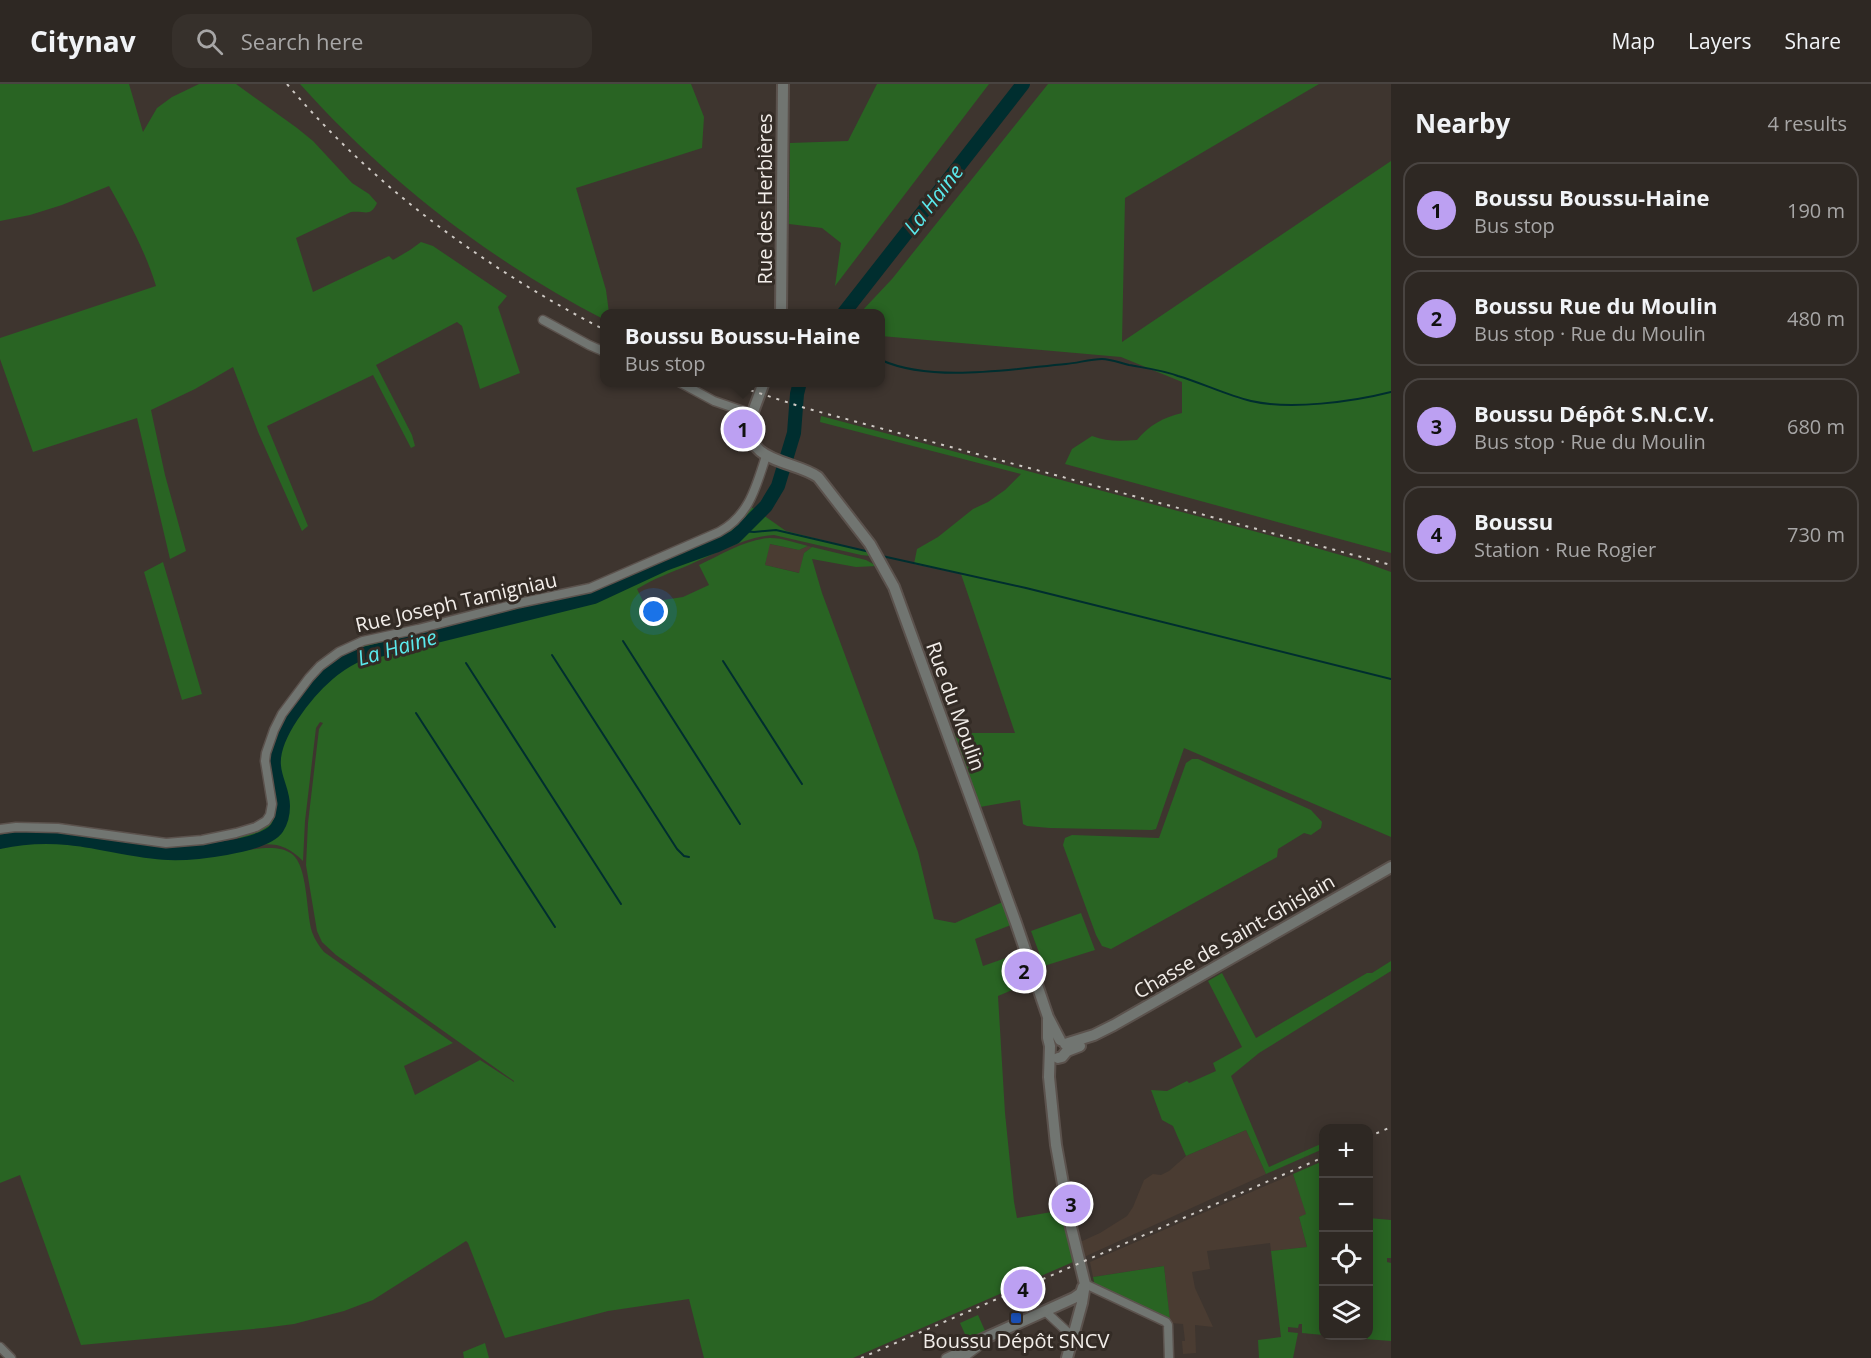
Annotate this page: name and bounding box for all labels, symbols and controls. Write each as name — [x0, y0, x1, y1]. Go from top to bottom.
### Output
search box — [172, 14, 592, 68]
text: Citynav — [30, 22, 136, 60]
icon: search — [193, 25, 226, 58]
text: Search here — [241, 26, 363, 56]
text: Map — [1612, 27, 1655, 55]
text: Layers — [1688, 27, 1752, 55]
text: Share — [1785, 27, 1841, 55]
text: Nearby — [1415, 105, 1510, 141]
text: 4 results — [1767, 110, 1847, 137]
street label: Rue des Herbières — [751, 114, 778, 284]
water label: La Haine — [897, 158, 969, 240]
text: Boussu Boussu-Haine — [1474, 182, 1709, 212]
text: 1 — [1431, 197, 1442, 224]
text: 190 m — [1787, 197, 1845, 224]
text: Bus stop — [1474, 212, 1555, 239]
text: Boussu Rue du Moulin — [1474, 290, 1717, 320]
text: 2 — [1431, 305, 1442, 332]
text: 480 m — [1787, 305, 1845, 332]
popup — [600, 309, 885, 387]
text: Boussu Boussu-Haine — [625, 320, 860, 350]
text: Bus stop · Rue du Moulin — [1474, 320, 1706, 347]
text: Bus stop — [625, 350, 706, 377]
text: Boussu Dépôt S.N.C.V. — [1474, 398, 1714, 428]
pin: 1 — [724, 406, 762, 452]
text: 3 — [1431, 413, 1442, 440]
text: 680 m — [1787, 413, 1845, 440]
text: Bus stop · Rue du Moulin — [1474, 428, 1706, 455]
text: Boussu — [1474, 506, 1553, 536]
text: 4 — [1431, 521, 1442, 548]
text: 730 m — [1787, 521, 1845, 548]
text: Station · Rue Rogier — [1474, 536, 1656, 563]
street label: Rue Joseph Tamigniau — [353, 566, 559, 638]
your location — [639, 597, 668, 626]
water label: La Haine — [354, 622, 440, 672]
street label: Rue du Moulin — [920, 638, 992, 774]
street label: Chasse de Saint-Ghislain — [1129, 867, 1339, 1005]
pin: 2 — [1004, 948, 1044, 994]
map controls — [1319, 1124, 1373, 1340]
button: + — [1319, 1124, 1373, 1178]
button: − — [1319, 1178, 1373, 1232]
pin: 3 — [1052, 1182, 1090, 1226]
button: locate — [1319, 1232, 1373, 1286]
pin: 4 — [1004, 1266, 1042, 1312]
button: layers — [1319, 1286, 1373, 1340]
marker: Boussu Dépôt SNCV — [1009, 1311, 1023, 1325]
place label: Boussu Dépôt SNCV — [923, 1327, 1109, 1354]

